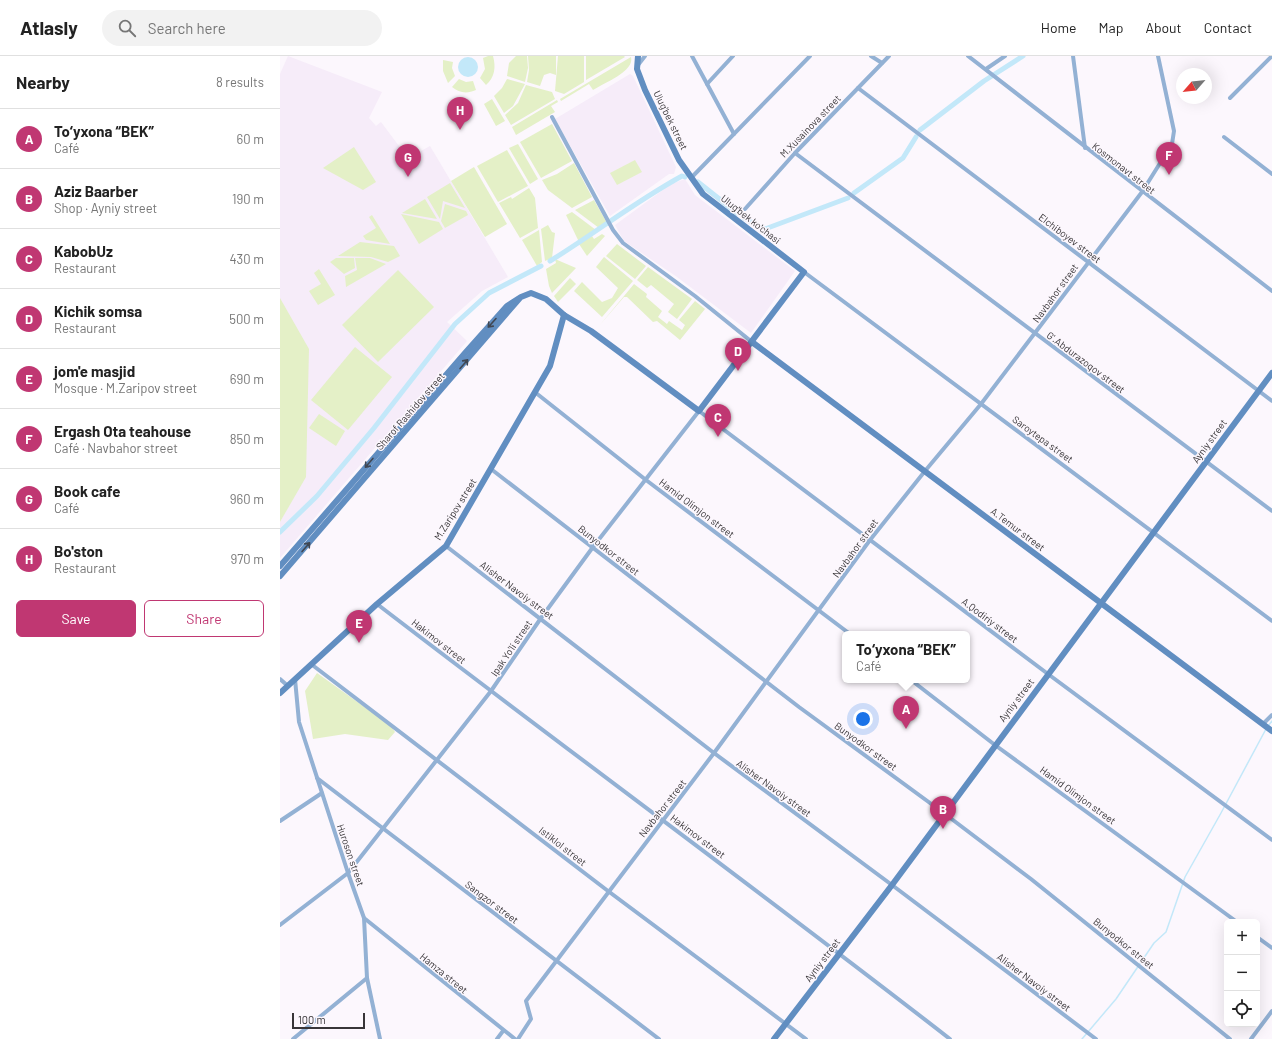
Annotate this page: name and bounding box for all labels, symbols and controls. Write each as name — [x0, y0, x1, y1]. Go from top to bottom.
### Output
search box — [102, 10, 382, 46]
text: Atlasly — [20, 16, 78, 39]
icon: search — [116, 17, 138, 39]
text: Search here — [148, 19, 226, 37]
text: Home — [1041, 19, 1077, 36]
text: Map — [1099, 19, 1123, 36]
text: About — [1145, 19, 1182, 36]
text: Contact — [1204, 19, 1252, 36]
north arrow — [1176, 68, 1212, 104]
text: Nearby — [16, 72, 70, 92]
text: 8 results — [216, 74, 264, 90]
street label: Ulug'bek street — [651, 88, 691, 152]
street label: M.Xusainova street — [777, 92, 843, 160]
pin: H — [447, 97, 473, 130]
text: To‘yxona “BEK” — [54, 122, 154, 140]
text: A — [25, 131, 33, 147]
text: 60 m — [237, 131, 264, 147]
text: Café — [54, 140, 79, 156]
street label: Kosmonavt street — [1090, 140, 1158, 197]
pin: F — [1156, 142, 1182, 175]
pin: G — [395, 144, 421, 177]
text: Aziz Baarber — [54, 182, 138, 200]
text: B — [25, 191, 33, 207]
text: 190 m — [232, 191, 264, 207]
street label: Ulug'bek ko'chasi — [719, 192, 783, 246]
text: Shop · Ayniy street — [54, 200, 157, 216]
street label: Elchiboyev street — [1037, 211, 1104, 266]
text: KabobUz — [54, 242, 113, 260]
text: C — [25, 251, 33, 267]
text: 430 m — [229, 251, 264, 267]
text: Restaurant — [54, 260, 116, 276]
street label: Navbahor street — [1030, 261, 1081, 325]
text: Kichik somsa — [54, 302, 142, 320]
text: D — [25, 311, 33, 327]
text: 500 m — [229, 311, 264, 327]
one-way arrow — [487, 318, 497, 328]
text: Restaurant — [54, 320, 116, 336]
street label: G'.Abdurazoqov street — [1044, 329, 1128, 396]
pin: D — [725, 338, 751, 371]
one-way arrow — [459, 359, 468, 369]
text: jom'e masjid — [54, 362, 135, 380]
street label: Sharof Rashidov street — [373, 370, 447, 452]
text: E — [25, 371, 33, 387]
text: 690 m — [230, 371, 264, 387]
text: Mosque · M.Zaripov street — [54, 380, 197, 396]
pin: C — [705, 404, 731, 437]
street label: Saroytepa street — [1010, 413, 1076, 465]
street label: Ayniy street — [1189, 416, 1229, 465]
text: Ergash Ota teahouse — [54, 422, 191, 440]
text: F — [25, 431, 33, 447]
text: 850 m — [230, 431, 264, 447]
text: Café · Navbahor street — [54, 440, 178, 456]
one-way arrow — [365, 457, 374, 468]
street label: M.Zaripov street — [431, 476, 479, 542]
street label: Hamid Olimjon street — [657, 476, 737, 540]
text: Book cafe — [54, 482, 120, 500]
text: G — [25, 491, 33, 507]
text: 960 m — [230, 491, 264, 507]
text: Café — [54, 500, 79, 516]
street label: A.Temur street — [989, 505, 1048, 553]
street label: Navbahor street — [830, 516, 881, 580]
street label: Bunyodkor street — [576, 522, 642, 578]
one-way arrow — [301, 541, 310, 552]
text: Bo'ston — [54, 542, 103, 560]
text: H — [25, 551, 33, 567]
text: 970 m — [230, 551, 264, 567]
street label: Alisher Navoiy street — [478, 558, 557, 622]
text: Restaurant — [54, 560, 116, 576]
street label: A.Qodiriy street — [960, 595, 1021, 645]
button: Save — [16, 600, 136, 637]
button: Share — [144, 600, 264, 637]
pin: E — [346, 610, 372, 643]
street label: Hakimov street — [409, 616, 469, 666]
street label: Ipak Yo'li street — [488, 617, 534, 678]
popup — [842, 631, 970, 683]
text: To‘yxona “BEK” — [856, 640, 956, 658]
text: Café — [856, 658, 881, 674]
street label: Ayniy street — [996, 676, 1036, 724]
pin: A — [893, 696, 919, 729]
your location — [853, 709, 873, 729]
street label: Bunyodkor street — [832, 719, 900, 773]
street label: Alisher Navoiy street — [734, 757, 814, 819]
street label: Hamid Olimjon street — [1038, 763, 1119, 827]
street label: Navbahor street — [636, 777, 688, 839]
pin: B — [930, 796, 956, 829]
street label: Hakimov street — [668, 811, 728, 861]
street label: Huroson street — [335, 822, 367, 888]
street label: Istiklol street — [537, 824, 589, 868]
street label: Sangzor street — [463, 878, 521, 926]
street label: Bunyodkor street — [1091, 915, 1157, 971]
map controls — [1224, 919, 1260, 1027]
button: + — [1224, 919, 1260, 955]
street label: Ayniy street — [802, 936, 842, 984]
street label: Hamza street — [418, 950, 470, 996]
street label: Alisher Navoiy street — [995, 950, 1074, 1014]
button: − — [1224, 955, 1260, 991]
button: locate — [1224, 991, 1260, 1027]
scale bar — [292, 1011, 365, 1030]
text: 100 m — [298, 1013, 326, 1026]

